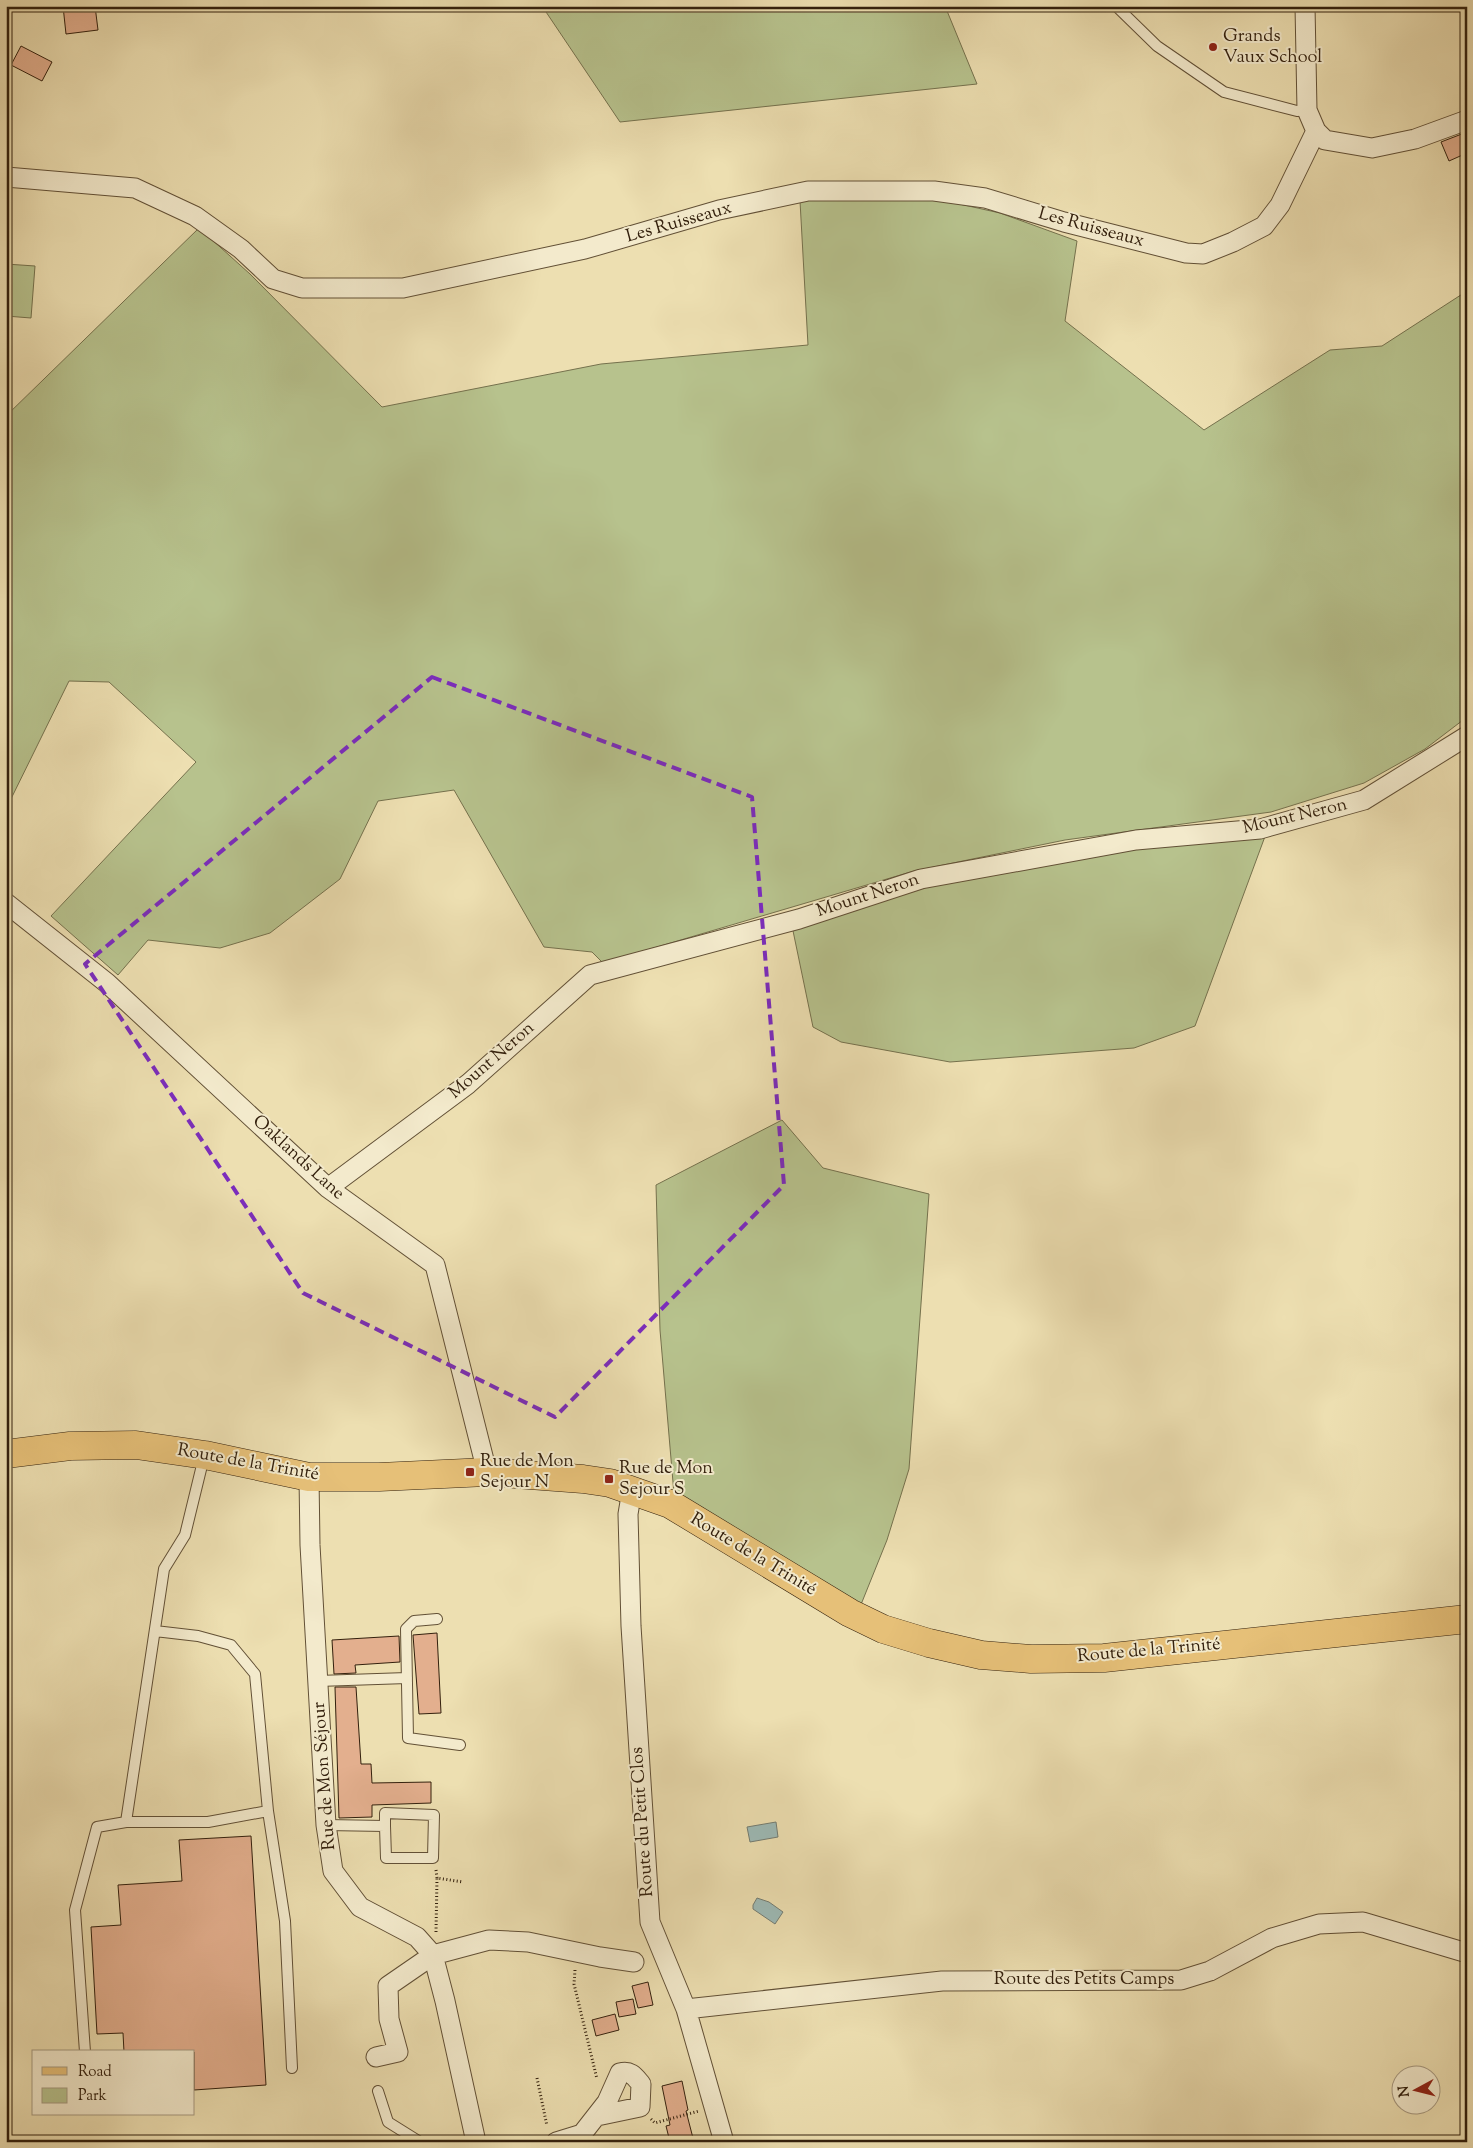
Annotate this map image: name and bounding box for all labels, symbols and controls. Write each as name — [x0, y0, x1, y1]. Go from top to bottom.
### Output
place label: Grands Vaux School — [1223, 24, 1322, 71]
marker: Grands Vaux School — [1207, 41, 1219, 53]
street label: Les Ruisseaux — [623, 195, 735, 250]
street label: Les Ruisseaux — [1035, 201, 1147, 255]
street label: Mount Neron — [1240, 792, 1350, 842]
street label: Mount Neron — [813, 867, 923, 925]
street label: Mount Neron — [443, 1016, 541, 1106]
street label: Oaklands Lane — [246, 1109, 350, 1207]
street label: Route de la Trinité — [175, 1438, 321, 1488]
place label: Rue de Mon Sejour N — [480, 1449, 574, 1496]
place label: Rue de Mon Sejour S — [619, 1456, 713, 1503]
marker: Rue de Mon Sejour N — [464, 1466, 476, 1478]
marker: Rue de Mon Sejour S — [603, 1473, 615, 1485]
street label: Route de la Trinité — [685, 1507, 821, 1603]
street label: Route de la Trinité — [1076, 1632, 1222, 1670]
street label: Rue de Mon Séjour — [307, 1701, 343, 1851]
street label: Route du Petit Clos — [625, 1746, 661, 1898]
street label: Route des Petits Camps — [994, 1967, 1174, 1993]
legend — [32, 2050, 195, 2116]
text: Road — [78, 2062, 112, 2083]
north arrow — [1390, 2066, 1440, 2116]
text: N — [1394, 2085, 1416, 2098]
text: Park — [78, 2086, 107, 2107]

